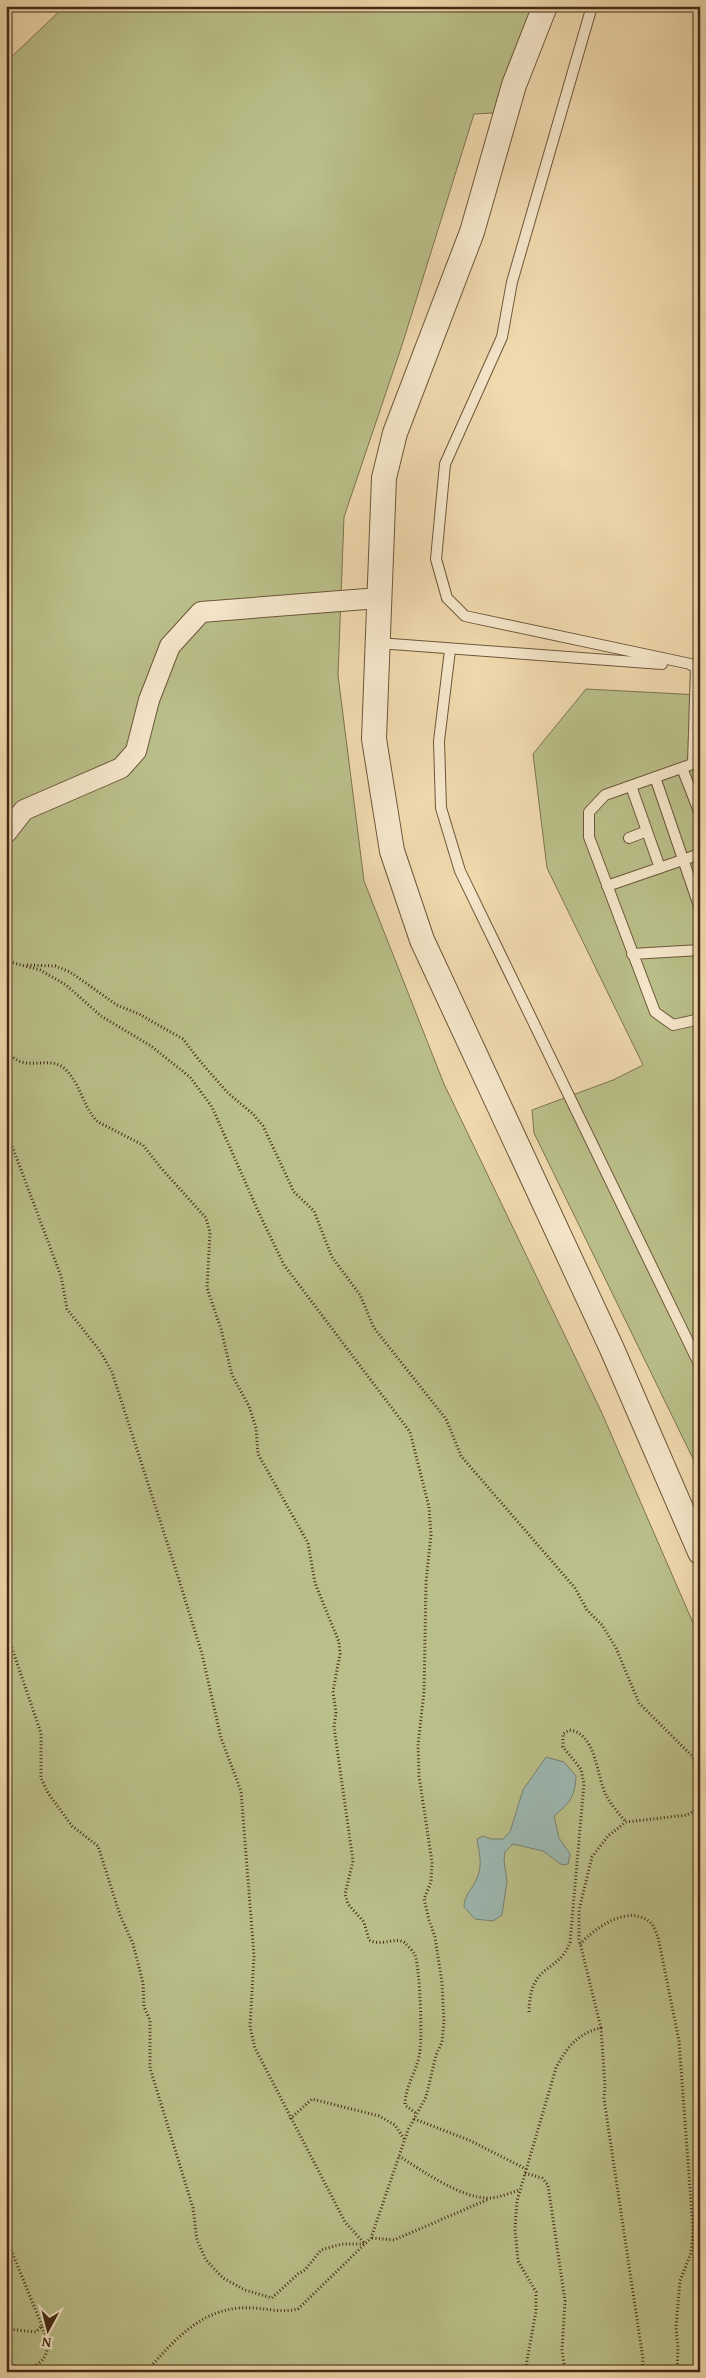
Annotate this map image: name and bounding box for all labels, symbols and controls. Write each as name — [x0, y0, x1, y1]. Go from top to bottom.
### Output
north arrow — [22, 2306, 72, 2356]
text: N — [40, 2332, 52, 2353]

